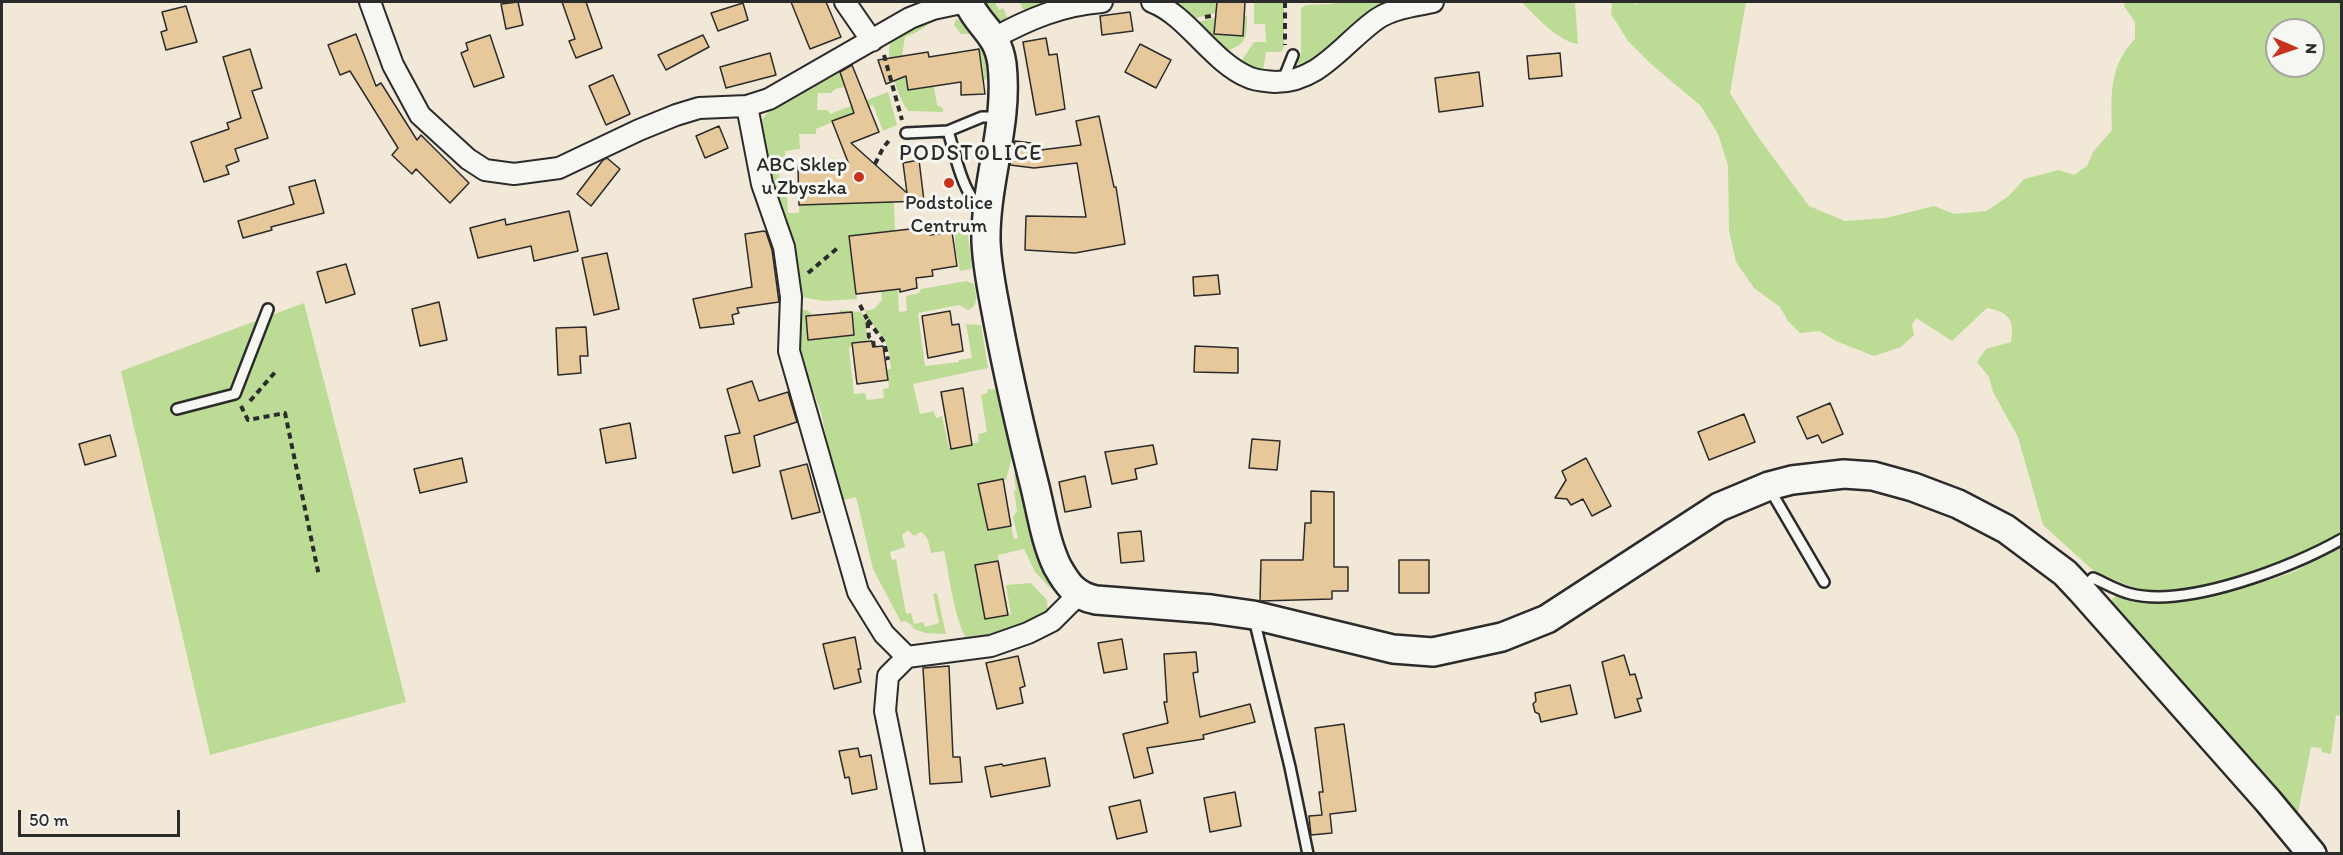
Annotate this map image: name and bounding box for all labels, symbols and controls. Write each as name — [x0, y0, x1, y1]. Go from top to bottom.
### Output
north arrow — [2265, 18, 2325, 78]
text: N — [2302, 43, 2321, 54]
district label: PODSTOLICE — [899, 141, 1043, 167]
place label: ABC Sklep u Zbyszka — [757, 154, 847, 201]
marker: ABC Sklep u Zbyszka — [852, 170, 866, 184]
marker: Podstolice Centrum — [942, 176, 956, 190]
place label: Podstolice Centrum — [905, 192, 993, 239]
scale bar — [21, 798, 183, 836]
text: 50 m — [29, 809, 69, 831]

